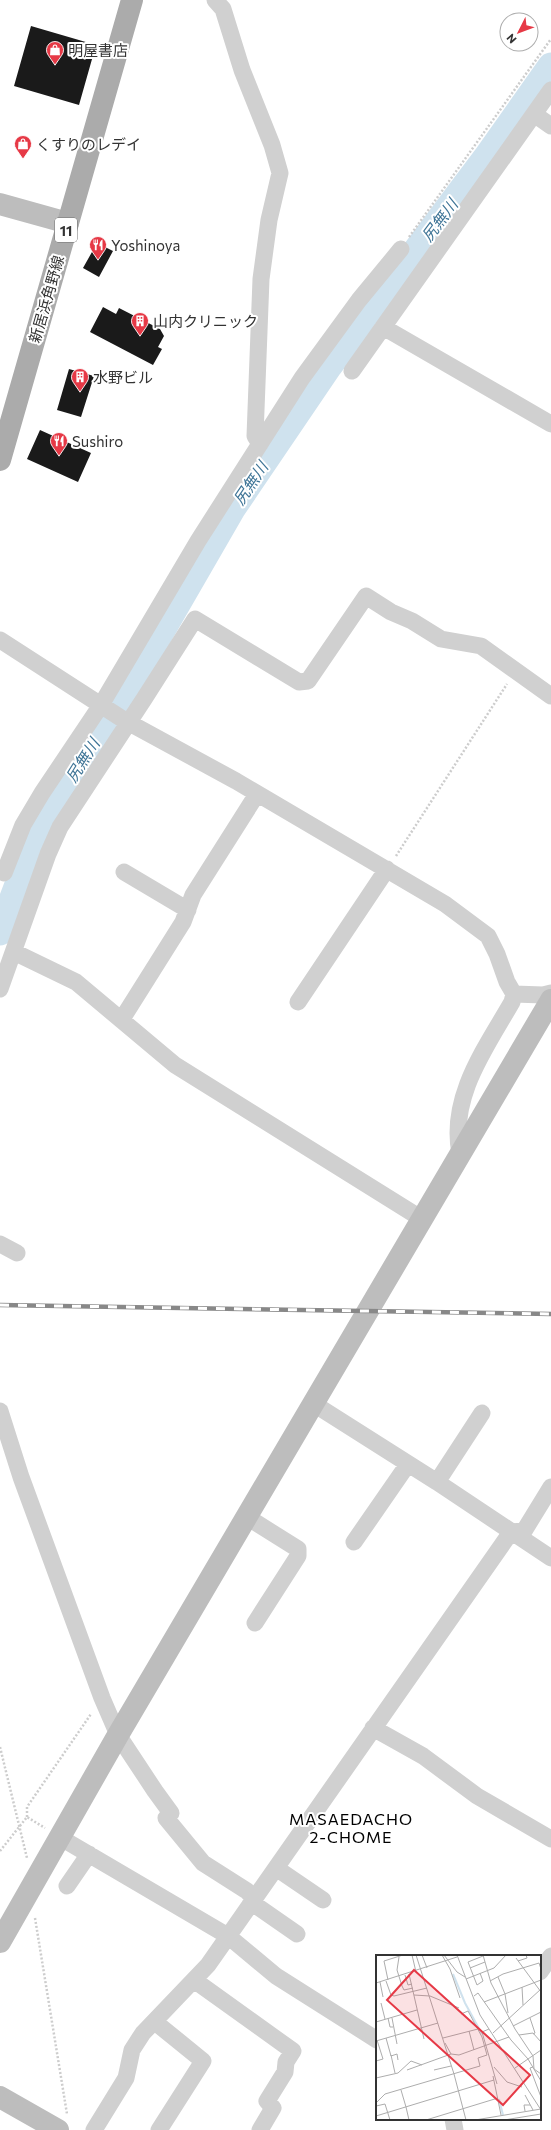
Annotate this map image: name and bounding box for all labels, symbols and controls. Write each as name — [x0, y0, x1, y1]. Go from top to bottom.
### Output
north arrow — [499, 12, 539, 52]
text: N — [504, 32, 519, 46]
shop icon: 明屋書店 — [45, 40, 65, 65]
place label: 明屋書店 — [68, 41, 128, 59]
shop icon: くすりのレデイ — [13, 134, 33, 159]
place label: くすりのレデイ — [36, 135, 141, 153]
water label: 尻無川 — [417, 194, 462, 245]
road number: 11 — [55, 218, 77, 242]
restaurant icon: Yoshinoya — [88, 235, 108, 260]
place label: Yoshinoya — [111, 236, 180, 254]
street label: 新居浜角野線 — [25, 253, 67, 345]
building icon: 山内クリニック — [130, 311, 150, 336]
place label: 山内クリニック — [153, 312, 258, 330]
building icon: 水野ビル — [70, 367, 90, 392]
place label: 水野ビル — [93, 368, 153, 386]
restaurant icon: Sushiro — [49, 431, 69, 456]
place label: Sushiro — [72, 432, 123, 450]
water label: 尻無川 — [229, 456, 272, 508]
water label: 尻無川 — [61, 733, 104, 785]
district label: MASAEDACHO 2-CHOME — [289, 1809, 413, 1846]
inset map — [376, 1955, 541, 2120]

